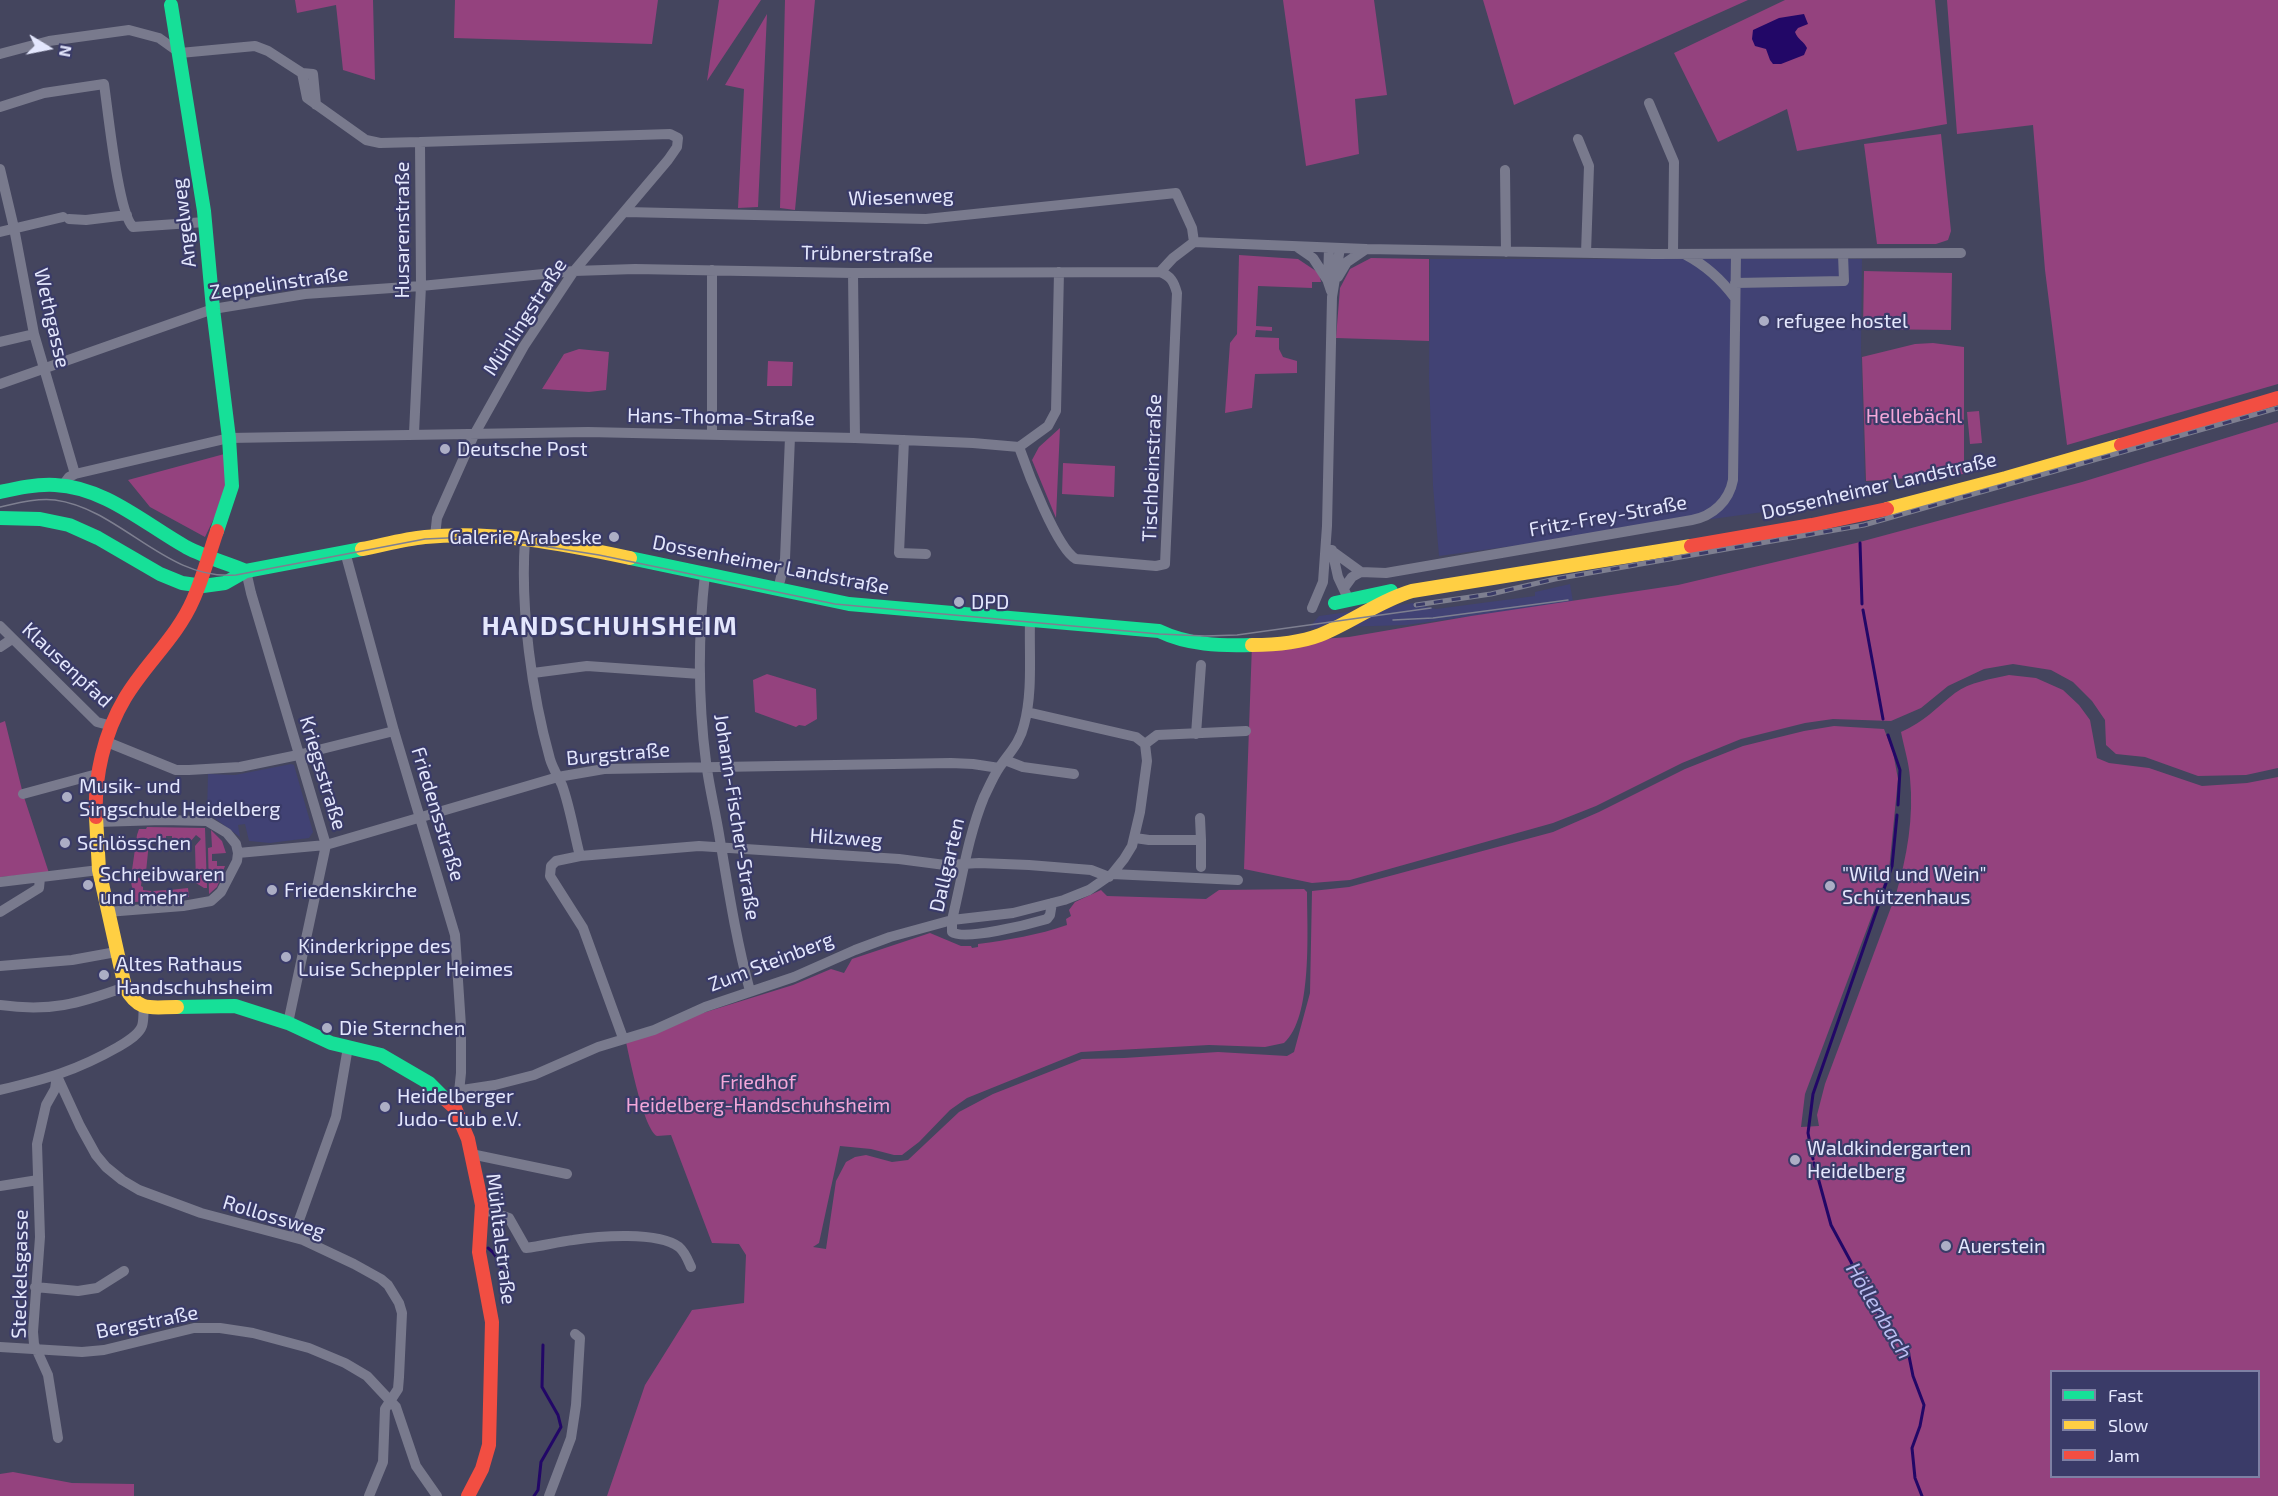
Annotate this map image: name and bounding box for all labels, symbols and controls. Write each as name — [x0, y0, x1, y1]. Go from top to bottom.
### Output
north arrow — [18, 18, 78, 78]
text: N — [56, 44, 77, 59]
street label: Husarenstraße — [390, 161, 414, 299]
street label: Angelweg — [167, 177, 201, 269]
street label: Wiesenweg — [848, 183, 954, 211]
street label: Trübnerstraße — [801, 241, 933, 267]
street label: Mühlingstraße — [478, 254, 572, 380]
street label: Zeppelinstraße — [208, 261, 350, 305]
street label: Wethgasse — [29, 266, 75, 370]
place label: refugee hostel — [1776, 309, 1908, 333]
marker: refugee hostel — [1757, 314, 1771, 328]
street label: Tischbeinstraße — [1137, 394, 1167, 542]
street label: Hans-Thoma-Straße — [627, 403, 815, 431]
park label: Hellebächl — [1866, 404, 1962, 428]
place label: Deutsche Post — [457, 437, 588, 461]
marker: Deutsche Post — [438, 442, 452, 456]
street label: Dossenheimer Landstraße — [1759, 447, 1999, 525]
street label: Fritz-Frey-Straße — [1527, 490, 1689, 542]
place label: Galerie Arabeske — [449, 525, 602, 549]
marker: Galerie Arabeske — [607, 530, 621, 544]
street label: Dossenheimer Landstraße — [651, 530, 891, 600]
place label: DPD — [971, 590, 1009, 614]
marker: DPD — [952, 595, 966, 609]
district label: HANDSCHUHSHEIM — [482, 610, 738, 642]
street label: Klausenpfad — [17, 617, 117, 713]
street label: Johann-Fischer-Straße — [709, 712, 765, 922]
street label: Kriegsstraße — [294, 713, 352, 833]
street label: Burgstraße — [565, 738, 671, 770]
street label: Friedensstraße — [406, 744, 470, 884]
place label: Musik- und Singschule Heidelberg — [79, 774, 280, 821]
marker: Musik- und Singschule Heidelberg — [60, 790, 74, 804]
street label: Dallgarten — [924, 815, 970, 915]
street label: Hilzweg — [809, 823, 883, 853]
place label: Schlösschen — [77, 831, 191, 855]
marker: Schlösschen — [58, 836, 72, 850]
place label: Schreibwaren und mehr — [100, 862, 225, 909]
place label: "Wild und Wein" Schützenhaus — [1842, 862, 1987, 909]
marker: Schreibwaren und mehr — [81, 878, 95, 892]
place label: Friedenskirche — [284, 878, 417, 902]
marker: "Wild und Wein" Schützenhaus — [1823, 879, 1837, 893]
marker: Friedenskirche — [265, 883, 279, 897]
street label: Zum Steinberg — [705, 927, 837, 997]
place label: Kinderkrippe des Luise Scheppler Heimes — [298, 934, 513, 981]
marker: Kinderkrippe des Luise Scheppler Heimes — [279, 950, 293, 964]
place label: Altes Rathaus Handschuhsheim — [116, 952, 273, 999]
marker: Altes Rathaus Handschuhsheim — [97, 968, 111, 982]
place label: Die Sternchen — [339, 1016, 465, 1040]
marker: Die Sternchen — [320, 1021, 334, 1035]
park label: Friedhof Heidelberg-Handschuhsheim — [626, 1070, 890, 1117]
place label: Heidelberger Judo-Club e.V. — [397, 1084, 522, 1131]
marker: Heidelberger Judo-Club e.V. — [378, 1100, 392, 1114]
place label: Waldkindergarten Heidelberg — [1807, 1136, 1971, 1183]
marker: Waldkindergarten Heidelberg — [1788, 1153, 1802, 1167]
street label: Mühltalstraße — [481, 1172, 521, 1306]
street label: Rollossweg — [220, 1190, 328, 1244]
street label: Steckelsgasse — [7, 1209, 33, 1339]
place label: Auerstein — [1958, 1234, 2046, 1258]
marker: Auerstein — [1939, 1239, 1953, 1253]
water label: Höllenbach — [1840, 1258, 1918, 1364]
street label: Bergstraße — [94, 1300, 200, 1344]
legend — [2050, 1370, 2260, 1478]
text: Fast — [2108, 1384, 2143, 1406]
text: Slow — [2108, 1414, 2148, 1436]
text: Jam — [2108, 1444, 2140, 1466]

